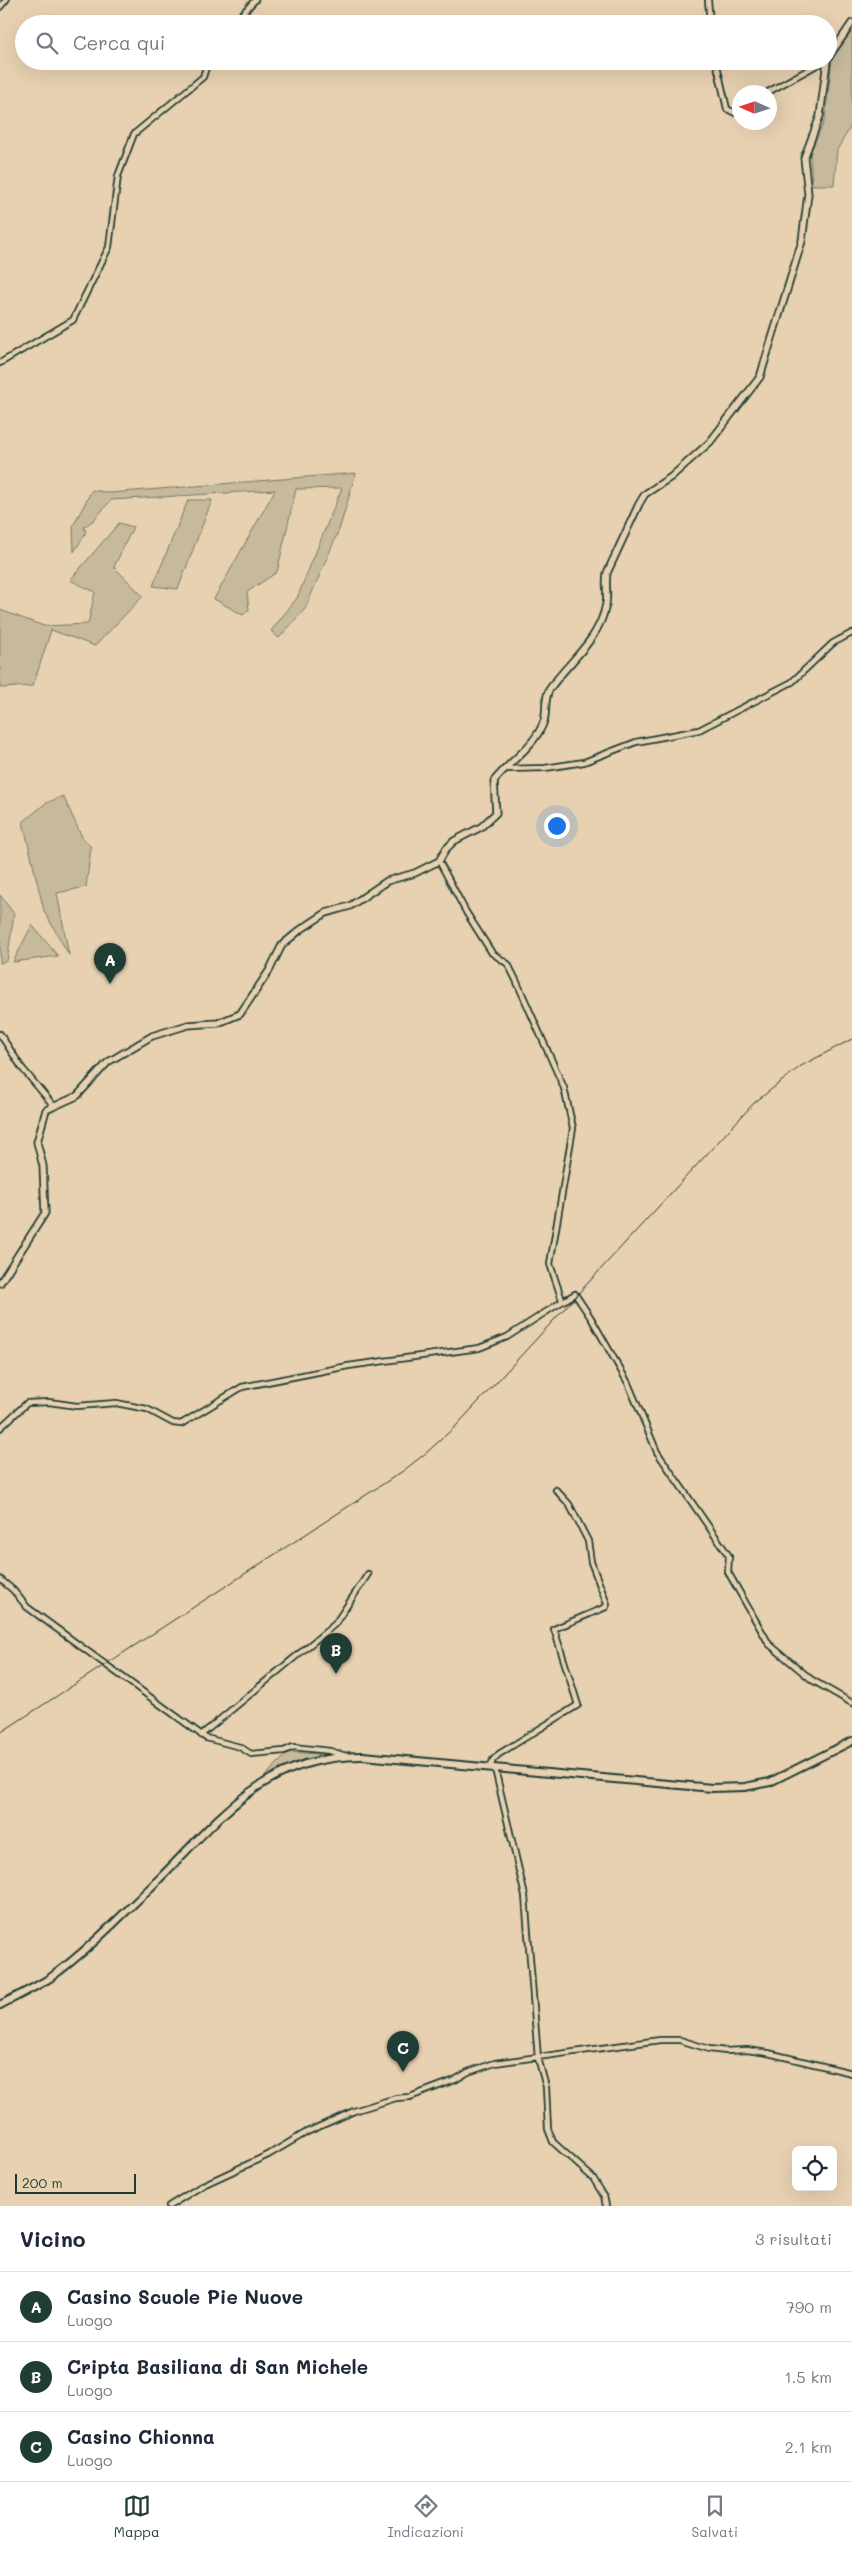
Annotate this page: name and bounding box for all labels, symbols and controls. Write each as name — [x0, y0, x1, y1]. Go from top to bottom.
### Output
search box — [15, 15, 837, 70]
icon: search — [33, 29, 61, 57]
text: Cerca qui — [73, 30, 165, 55]
north arrow — [732, 85, 777, 130]
your location — [544, 813, 570, 839]
pin: A — [94, 943, 126, 984]
pin: B — [320, 1633, 352, 1674]
pin: C — [387, 2031, 419, 2072]
map controls — [792, 2146, 837, 2191]
button: locate — [792, 2146, 837, 2191]
scale bar — [15, 2171, 136, 2194]
text: 200 m — [22, 2173, 63, 2192]
text: Vicino — [20, 2225, 85, 2252]
text: 3 risultati — [755, 2228, 832, 2249]
text: Casino Scuole Pie Nuove — [67, 2284, 303, 2309]
text: A — [30, 2296, 42, 2317]
text: 790 m — [786, 2296, 832, 2317]
text: Luogo — [67, 2309, 112, 2330]
text: Cripta Basiliana di San Michele — [67, 2354, 368, 2379]
text: B — [31, 2366, 41, 2387]
text: 1.5 km — [784, 2366, 832, 2387]
text: Luogo — [67, 2379, 112, 2400]
text: Casino Chionna — [67, 2424, 215, 2449]
text: C — [30, 2436, 42, 2457]
text: 2.1 km — [785, 2436, 832, 2457]
text: Luogo — [67, 2449, 112, 2470]
tab: Mappa — [114, 2492, 160, 2541]
tab: Indicazioni — [387, 2492, 464, 2541]
tab: Salvati — [691, 2492, 738, 2541]

